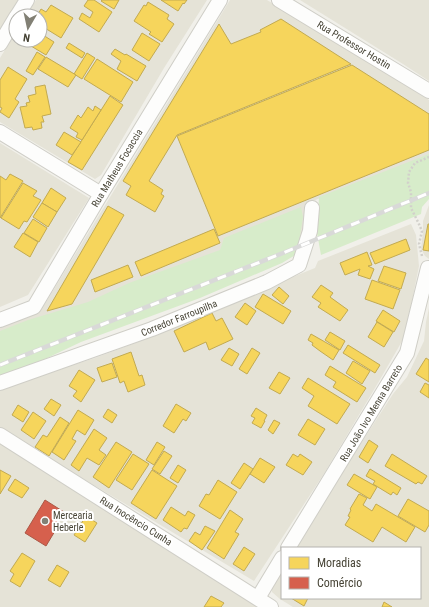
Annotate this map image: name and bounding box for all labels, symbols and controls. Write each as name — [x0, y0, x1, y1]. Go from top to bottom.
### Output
north arrow — [8, 8, 48, 48]
street label: Rua Professor Hostin — [315, 19, 393, 71]
text: N — [22, 30, 31, 44]
street label: Rua Matheus Focaccia — [89, 127, 145, 209]
street label: Corredor Farroupilha — [139, 298, 219, 338]
street label: Rua João Ivo Menna Barreto — [338, 363, 404, 463]
street label: Rua Inocêncio Cunha — [98, 494, 174, 548]
place label: Mercearia Heberle — [53, 510, 93, 533]
marker: Mercearia Heberle — [40, 516, 50, 526]
legend — [281, 547, 421, 599]
text: Moradias — [317, 556, 361, 570]
text: Comércio — [317, 576, 362, 590]

